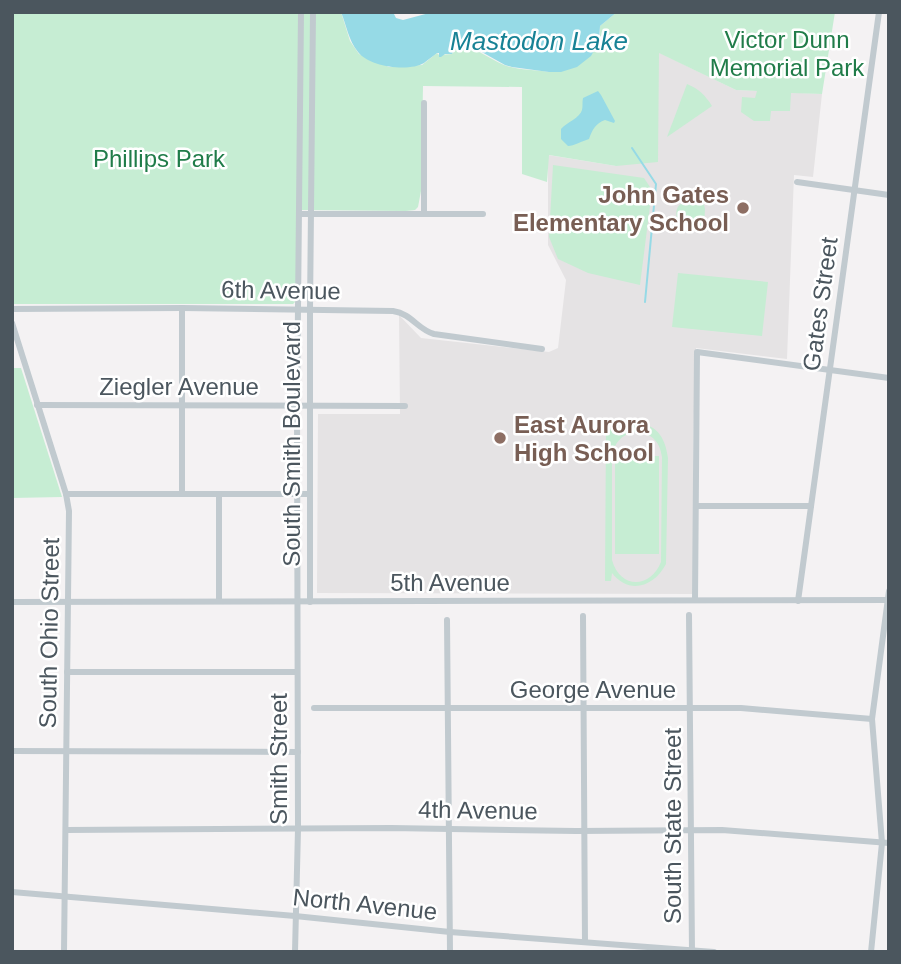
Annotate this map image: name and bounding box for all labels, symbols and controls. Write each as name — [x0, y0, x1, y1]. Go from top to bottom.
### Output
water label: Mastodon Lake — [450, 26, 628, 56]
park label: Victor Dunn Memorial Park — [710, 26, 865, 81]
park label: Phillips Park — [93, 145, 226, 172]
place label: John Gates Elementary School — [513, 181, 729, 236]
marker: John Gates Elementary School — [735, 200, 751, 216]
street label: Gates Street — [797, 235, 843, 373]
street label: 6th Avenue — [221, 275, 341, 305]
street label: South Smith Boulevard — [278, 321, 305, 567]
street label: Ziegler Avenue — [99, 373, 259, 400]
place label: East Aurora High School — [514, 411, 654, 466]
marker: East Aurora High School — [492, 430, 508, 446]
street label: South Ohio Street — [34, 537, 64, 729]
street label: 5th Avenue — [390, 569, 510, 596]
street label: George Avenue — [510, 676, 676, 703]
street label: Smith Street — [265, 693, 292, 825]
street label: South State Street — [659, 728, 686, 924]
street label: 4th Avenue — [418, 795, 538, 825]
street label: North Avenue — [291, 883, 439, 925]

